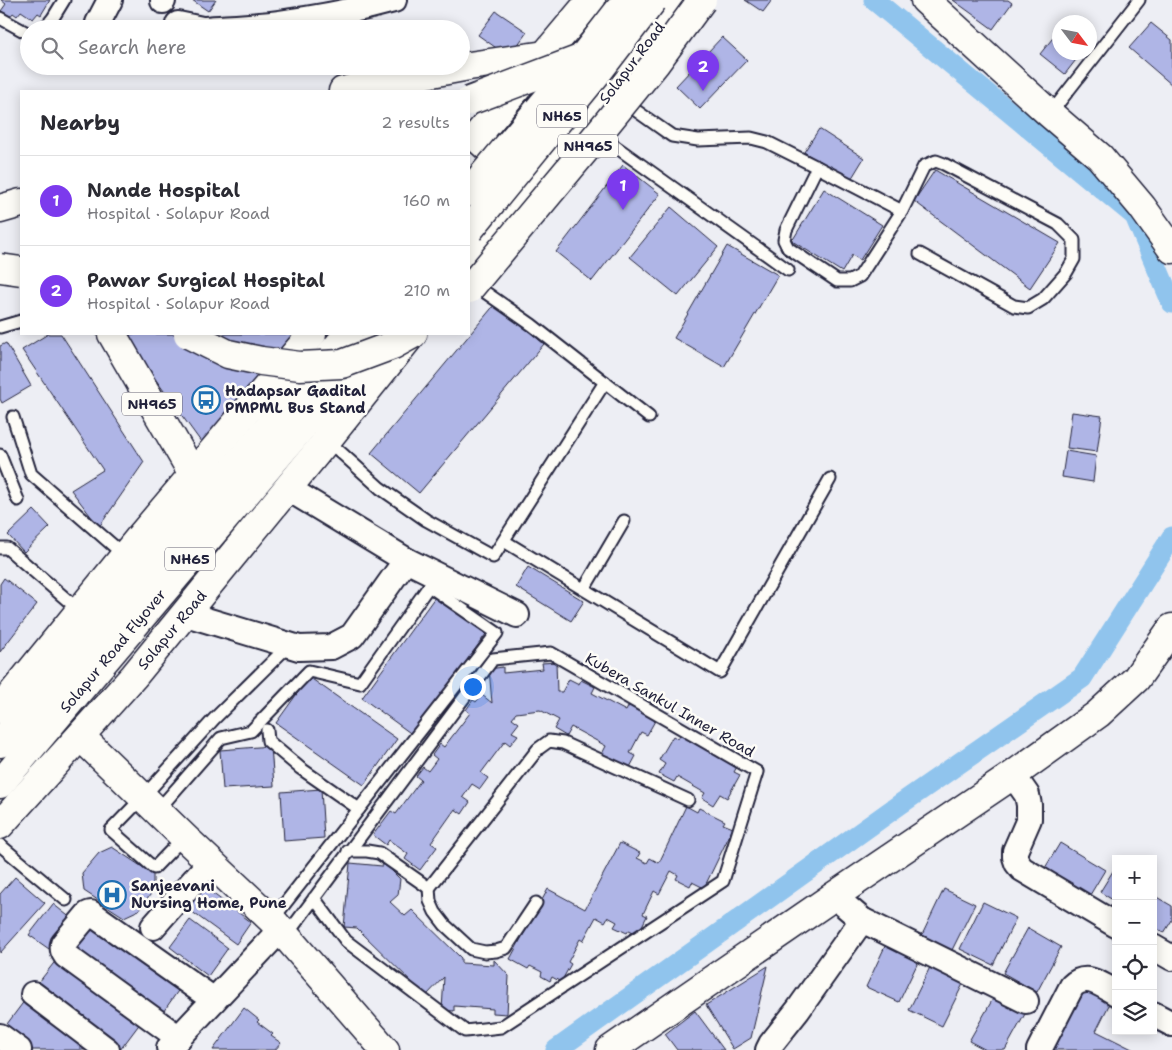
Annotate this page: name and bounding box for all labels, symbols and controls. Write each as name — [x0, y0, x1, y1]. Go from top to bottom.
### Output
north arrow — [1052, 15, 1097, 60]
street label: Solapur Road — [595, 18, 670, 108]
search box — [20, 20, 470, 75]
icon: search — [38, 34, 66, 62]
text: Search here — [78, 35, 187, 60]
pin: 2 — [687, 50, 719, 91]
road number: NH65 — [537, 104, 587, 128]
text: Nearby — [40, 109, 120, 137]
text: 2 results — [381, 112, 450, 133]
road number: NH965 — [558, 134, 618, 158]
pin: 1 — [607, 169, 639, 210]
text: Nande Hospital — [87, 178, 240, 203]
text: 1 — [52, 190, 60, 211]
text: 160 m — [403, 190, 450, 211]
text: Hospital · Solapur Road — [87, 203, 270, 224]
text: Pawar Surgical Hospital — [87, 268, 325, 293]
text: 2 — [50, 280, 62, 301]
text: 210 m — [403, 280, 450, 301]
text: Hospital · Solapur Road — [87, 293, 270, 314]
place label: Hadapsar Gadital PMPML Bus Stand — [225, 381, 366, 418]
bus stop icon: Hadapsar Gadital PMPML Bus Stand — [191, 385, 221, 415]
road number: NH965 — [122, 392, 182, 416]
road number: NH65 — [165, 548, 215, 570]
street label: Solapur Road Flyover — [55, 585, 171, 717]
street label: Solapur Road — [133, 586, 211, 674]
street label: Kubera Sankul Inner Road — [582, 648, 759, 762]
your location — [460, 674, 486, 700]
map controls — [1112, 855, 1157, 1035]
button: + — [1112, 855, 1157, 900]
place label: Sanjeevani Nursing Home, Pune — [131, 876, 287, 913]
hospital icon: Sanjeevani Nursing Home, Pune — [97, 880, 127, 910]
button: − — [1112, 900, 1157, 945]
button: locate — [1112, 945, 1157, 990]
button: layers — [1112, 990, 1157, 1035]

